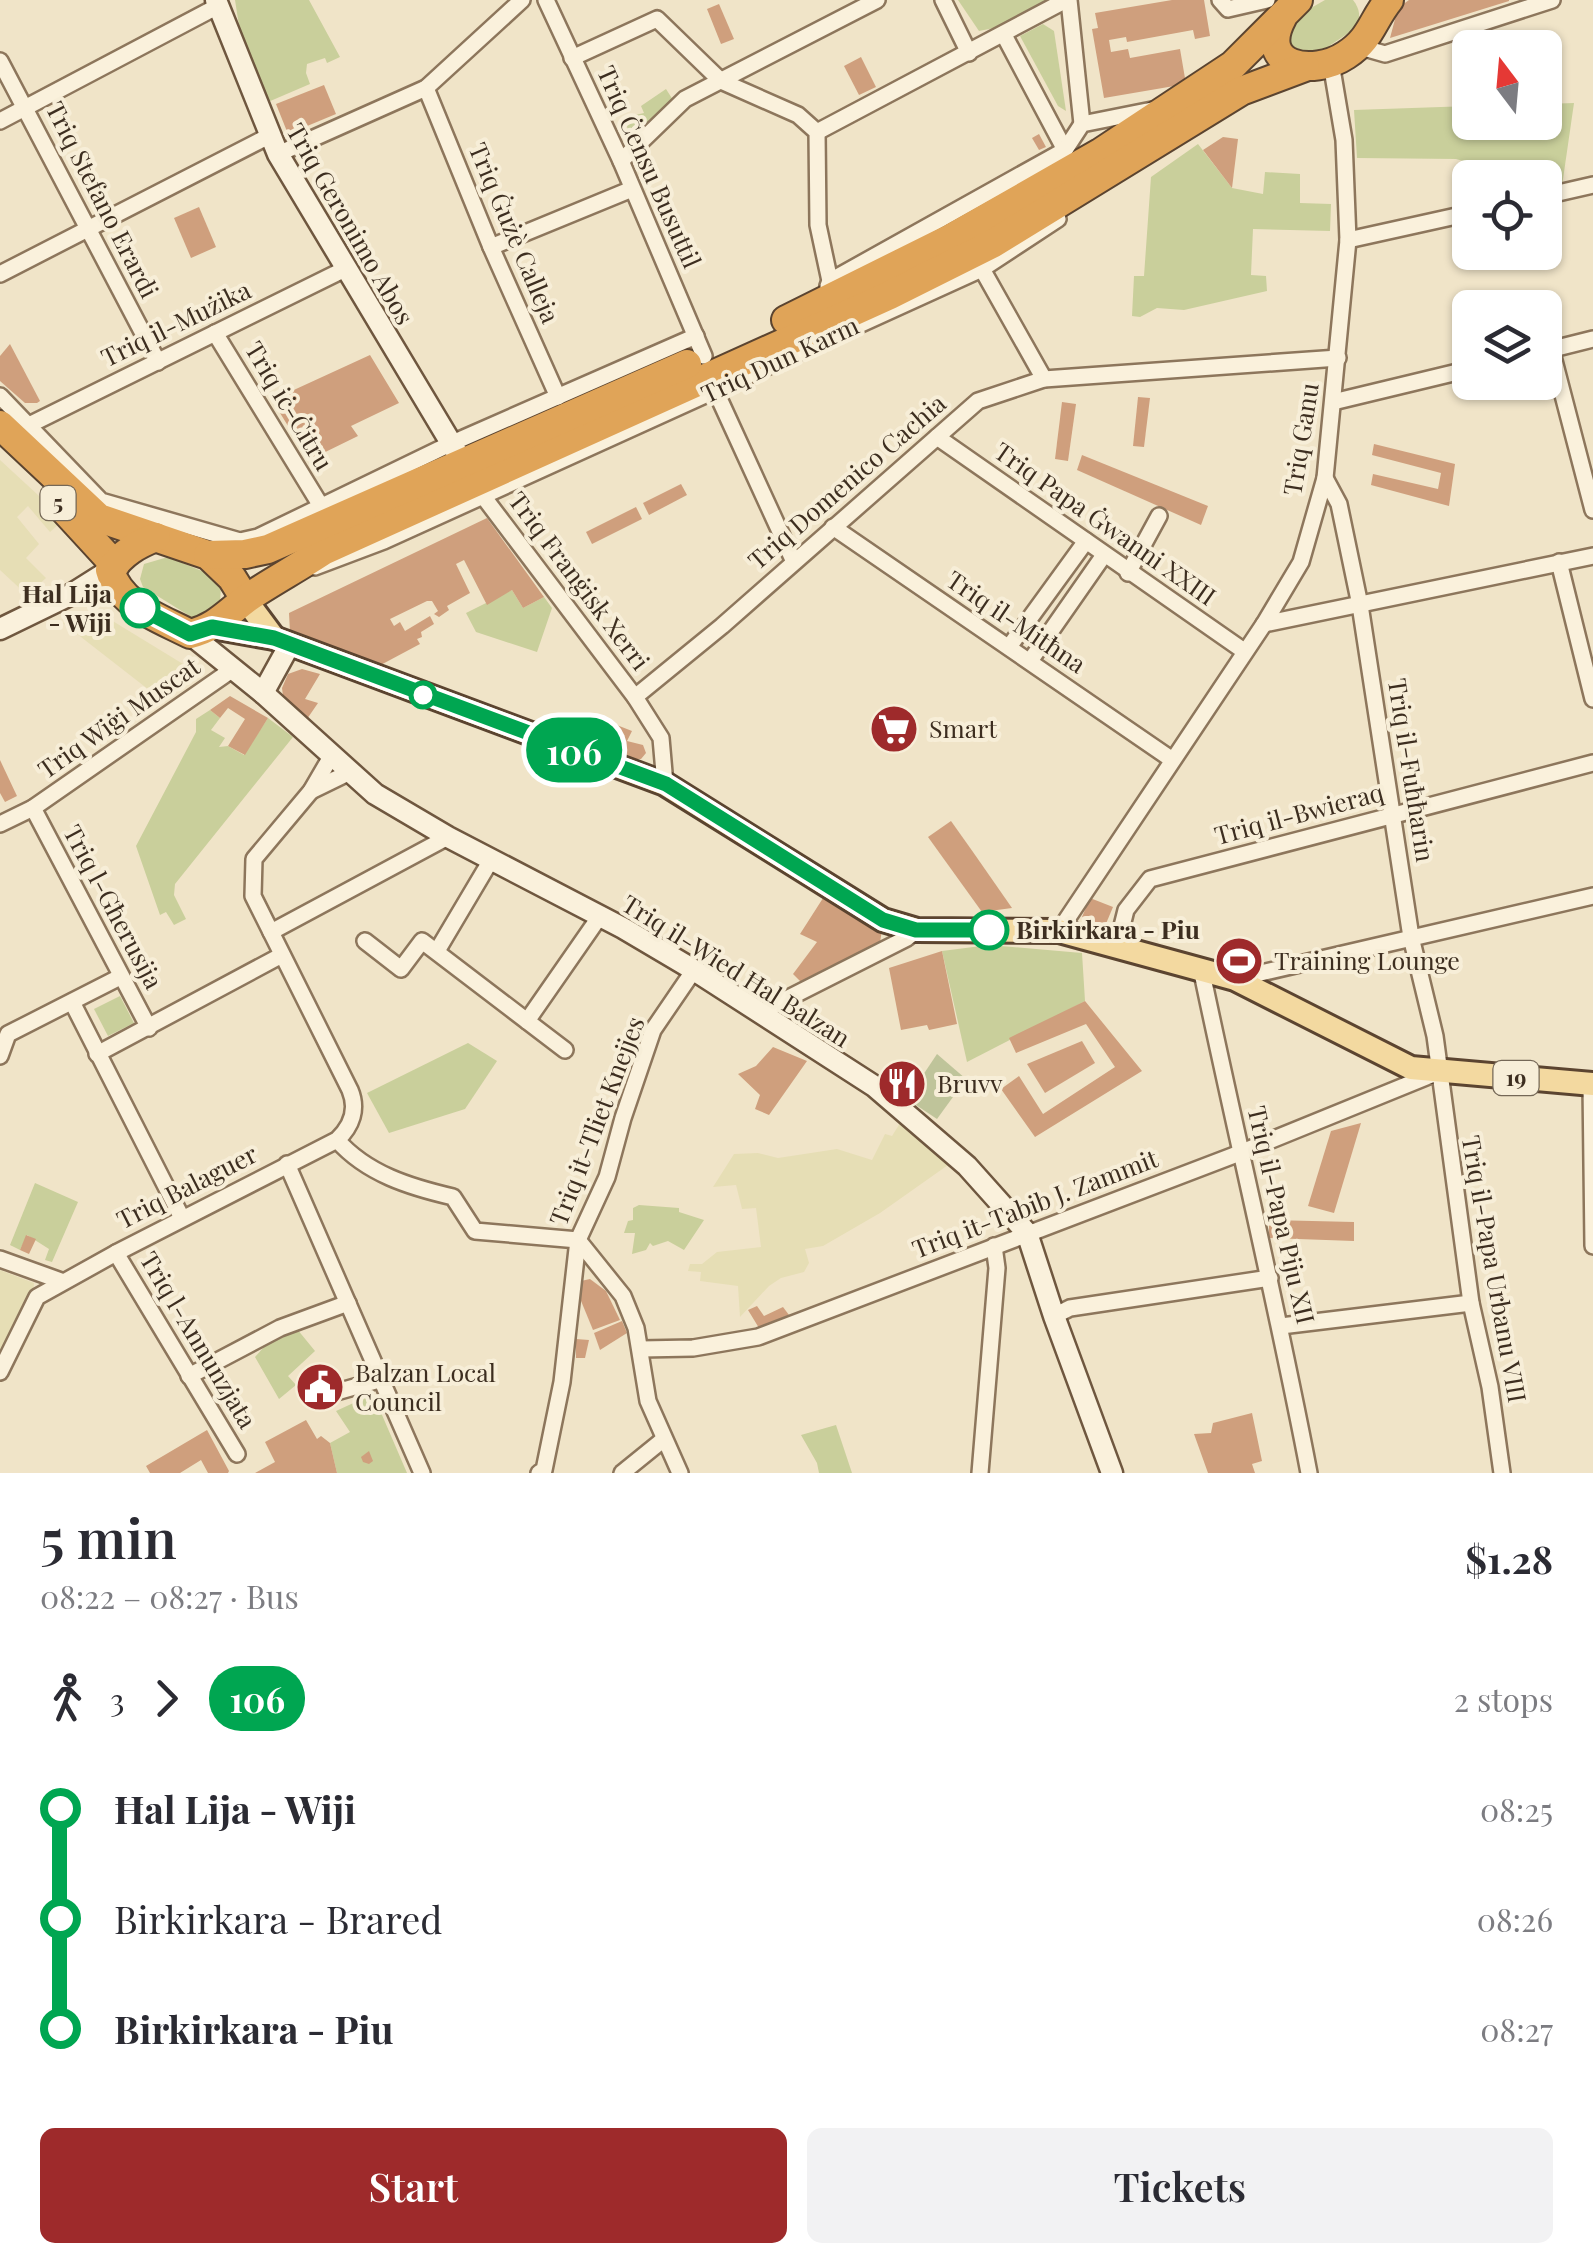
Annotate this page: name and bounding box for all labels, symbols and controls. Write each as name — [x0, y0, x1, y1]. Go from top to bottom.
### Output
north arrow — [1452, 30, 1562, 140]
map controls — [1452, 30, 1562, 400]
street label: Triq Ċensu Busuttil — [591, 60, 710, 273]
street label: Triq Stefano Erardi — [40, 96, 167, 303]
street label: Triq Geronimo Abos — [280, 117, 422, 330]
street label: Triq Ġużè Calleja — [463, 137, 568, 328]
button: locate — [1452, 160, 1562, 270]
street label: Triq il-Mużika — [95, 272, 256, 373]
button: layers — [1452, 290, 1562, 400]
street label: Triq Dun Karm — [695, 308, 863, 410]
street label: Triq iċ-Ċitru — [239, 335, 342, 476]
street label: Triq Ganu — [1274, 380, 1325, 497]
street label: Triq Domenico Cachia — [740, 386, 952, 576]
street label: Triq Papa Ġwanni XXIII — [989, 434, 1223, 612]
street label: Triq Franġisk Xerri — [502, 484, 658, 676]
road number: 5 — [40, 486, 76, 520]
street label: Triq il-Mitħna — [941, 562, 1093, 680]
place label: Ħal Lija - Wiji — [22, 576, 112, 638]
marker: Ħal Lija - Wiji — [121, 589, 159, 627]
street label: Triq Wiġi Muscat — [31, 648, 206, 785]
street label: Triq il-Fuħħarin — [1382, 676, 1443, 864]
unlabelled marker — [410, 682, 436, 708]
supermarket icon: Smart — [868, 703, 920, 755]
place label: Smart — [929, 711, 998, 744]
line badge: 106 — [516, 718, 632, 782]
text: 106 — [546, 727, 602, 774]
street label: Triq il-Bwieraq — [1211, 774, 1387, 851]
street label: Triq l-Għerusija — [57, 819, 172, 995]
street label: Triq il-Wied Ħal Balzan — [617, 886, 857, 1053]
marker: Birkirkara - Piu — [970, 911, 1008, 949]
place label: Birkirkara - Piu — [1016, 912, 1200, 945]
sports icon: Training Lounge — [1213, 935, 1265, 987]
place label: Training Lounge — [1274, 943, 1460, 976]
street label: Triq it-Tliet Knejjes — [541, 1011, 651, 1230]
restaurant icon: Bruvv — [876, 1058, 928, 1110]
road number: 19 — [1494, 1061, 1538, 1095]
place label: Bruvv — [937, 1066, 1003, 1099]
street label: Triq il-Papa Piju XII — [1241, 1102, 1324, 1327]
street label: Triq il-Papa Urbanu VIII — [1456, 1133, 1535, 1405]
street label: Triq Balaguer — [110, 1136, 262, 1235]
street label: Triq it-Tabib J. Zammit — [907, 1140, 1163, 1265]
street label: Triq l-Annunzjata — [134, 1245, 265, 1434]
place label: Balzan Local Council — [355, 1355, 496, 1417]
public building icon: Balzan Local Council — [294, 1361, 346, 1413]
text: 5 min — [40, 1499, 177, 1573]
text: $1.28 — [1465, 1533, 1553, 1584]
text: 08:22 – 08:27 · Bus — [40, 1574, 299, 1617]
icon: walk — [40, 1671, 95, 1726]
icon: forward — [139, 1671, 194, 1726]
text: 106 — [229, 1675, 285, 1722]
text: 3 — [110, 1677, 124, 1720]
text: 2 stops — [1454, 1677, 1553, 1720]
text: Ħal Lija - Wiji — [114, 1783, 356, 1834]
text: 08:25 — [1480, 1787, 1553, 1830]
text: Birkirkara - Brared — [114, 1893, 442, 1944]
text: 08:26 — [1477, 1897, 1553, 1940]
text: Birkirkara - Piu — [114, 2003, 394, 2054]
text: 08:27 — [1480, 2007, 1553, 2050]
button: Start — [40, 2128, 787, 2243]
button: Tickets — [807, 2128, 1553, 2243]

